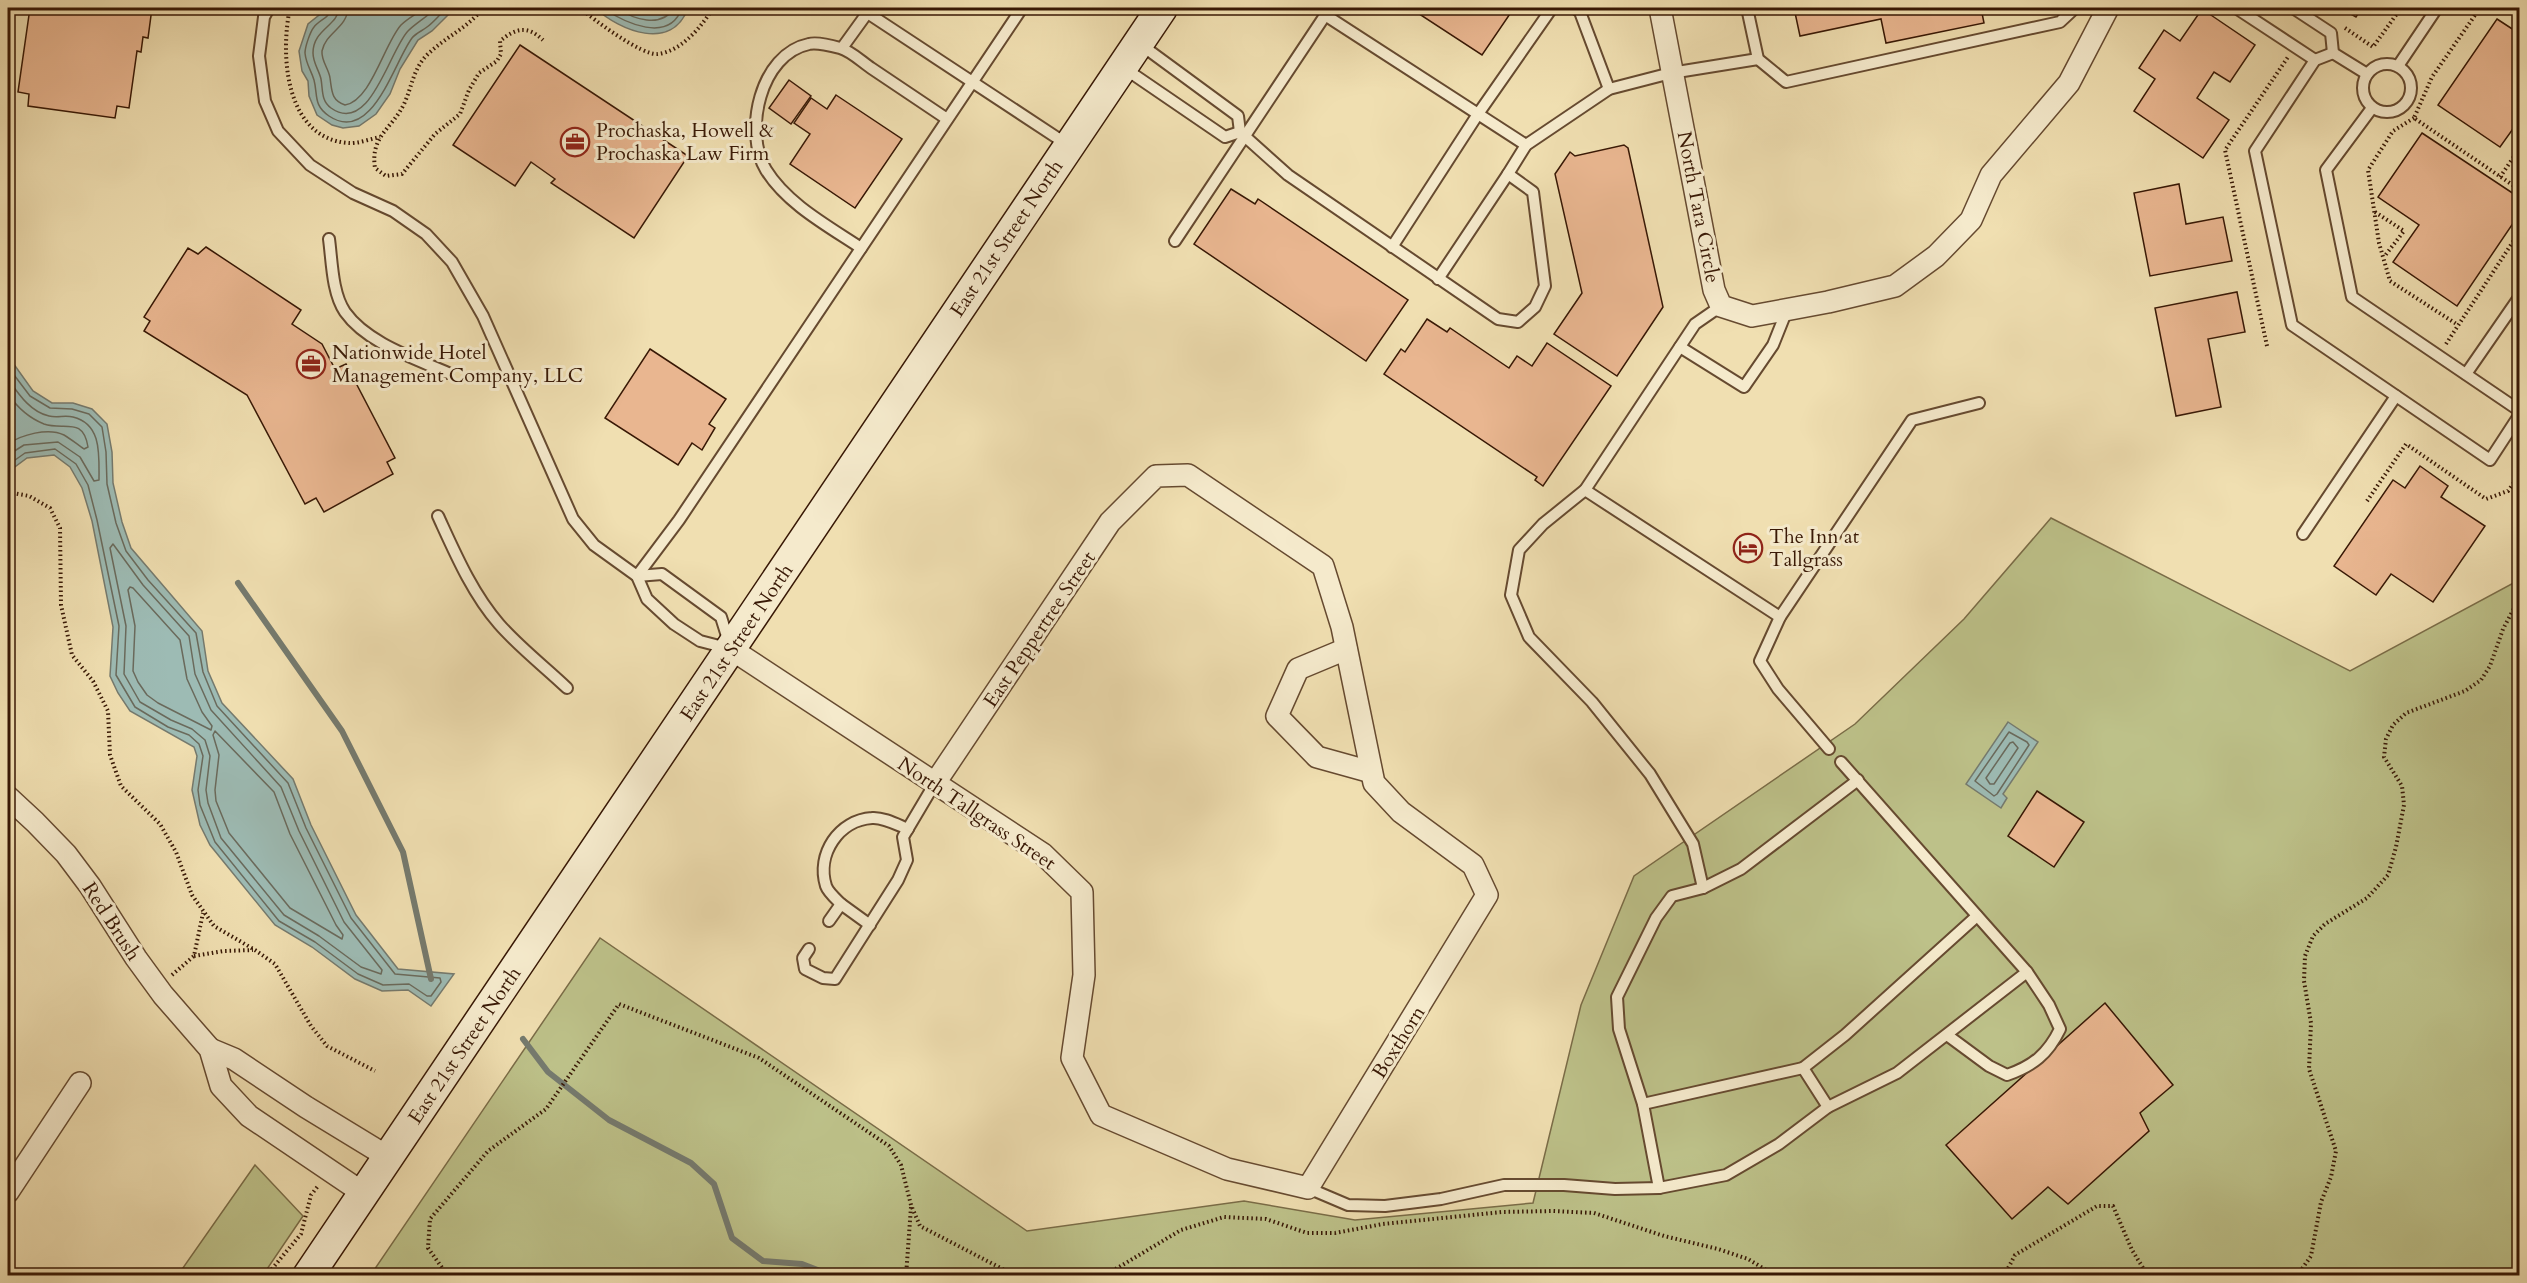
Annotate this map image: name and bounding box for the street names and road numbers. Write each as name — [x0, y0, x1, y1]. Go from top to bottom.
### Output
street label: North Tara Circle — [1671, 129, 1726, 285]
street label: East 21st Street North — [944, 154, 1069, 322]
street label: East Peppertree Street — [977, 545, 1102, 713]
street label: East 21st Street North — [674, 558, 799, 726]
street label: North Tallgrass Street — [892, 750, 1062, 877]
street label: Red Brush — [76, 877, 147, 966]
street label: East 21st Street North — [402, 961, 527, 1129]
street label: Boxthorn — [1365, 1000, 1432, 1084]

